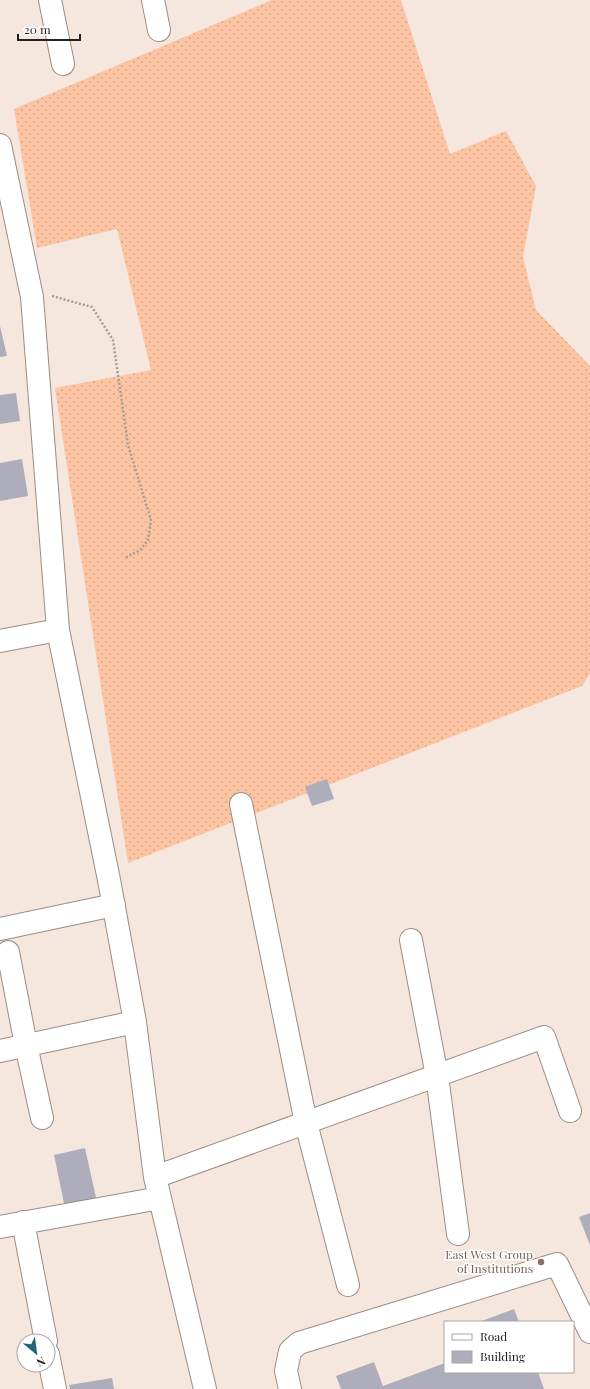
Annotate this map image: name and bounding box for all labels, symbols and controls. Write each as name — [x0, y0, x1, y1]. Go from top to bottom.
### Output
scale bar — [18, 16, 80, 42]
text: 20 m — [24, 21, 51, 37]
place label: East West Group of Institutions — [445, 1246, 533, 1276]
marker: East West Group of Institutions — [536, 1257, 546, 1267]
legend — [444, 1321, 574, 1373]
text: Road — [480, 1328, 507, 1344]
north arrow — [16, 1333, 56, 1373]
text: Building — [480, 1348, 526, 1364]
text: N — [34, 1354, 48, 1371]

